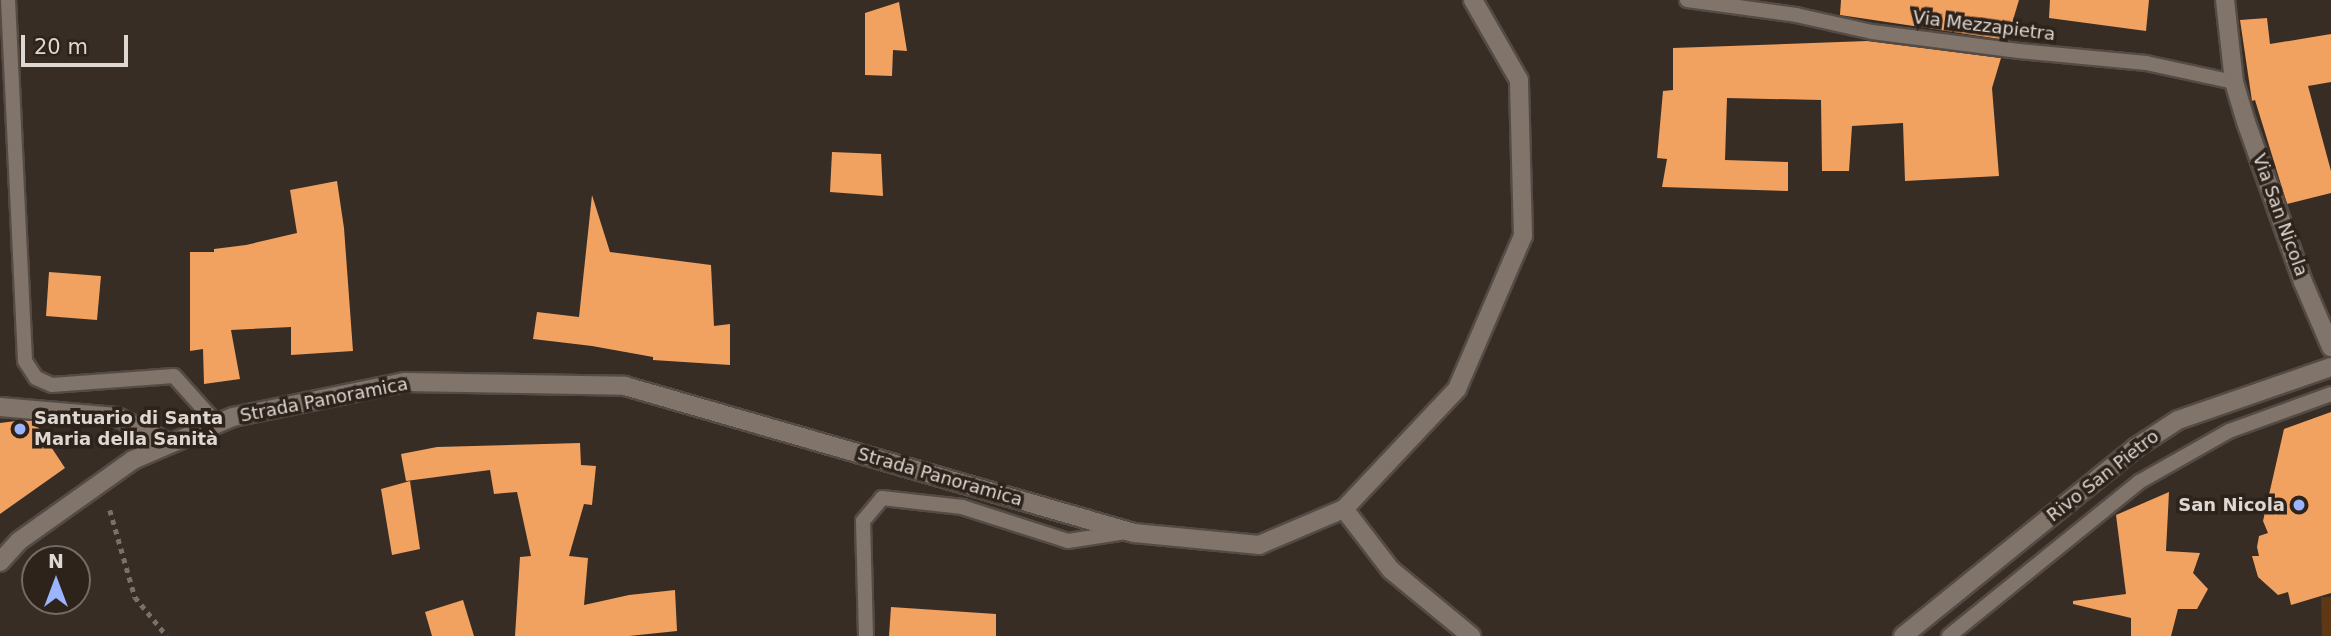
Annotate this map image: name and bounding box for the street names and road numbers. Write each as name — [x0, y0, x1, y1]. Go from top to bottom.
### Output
street label: Via Mezzapietra — [1912, 7, 2056, 45]
street label: Via San Nicola — [2248, 151, 2312, 279]
street label: Strada Panoramica — [238, 373, 410, 427]
street label: Rivo San Pietro — [2043, 426, 2163, 526]
street label: Strada Panoramica — [855, 443, 1025, 511]

